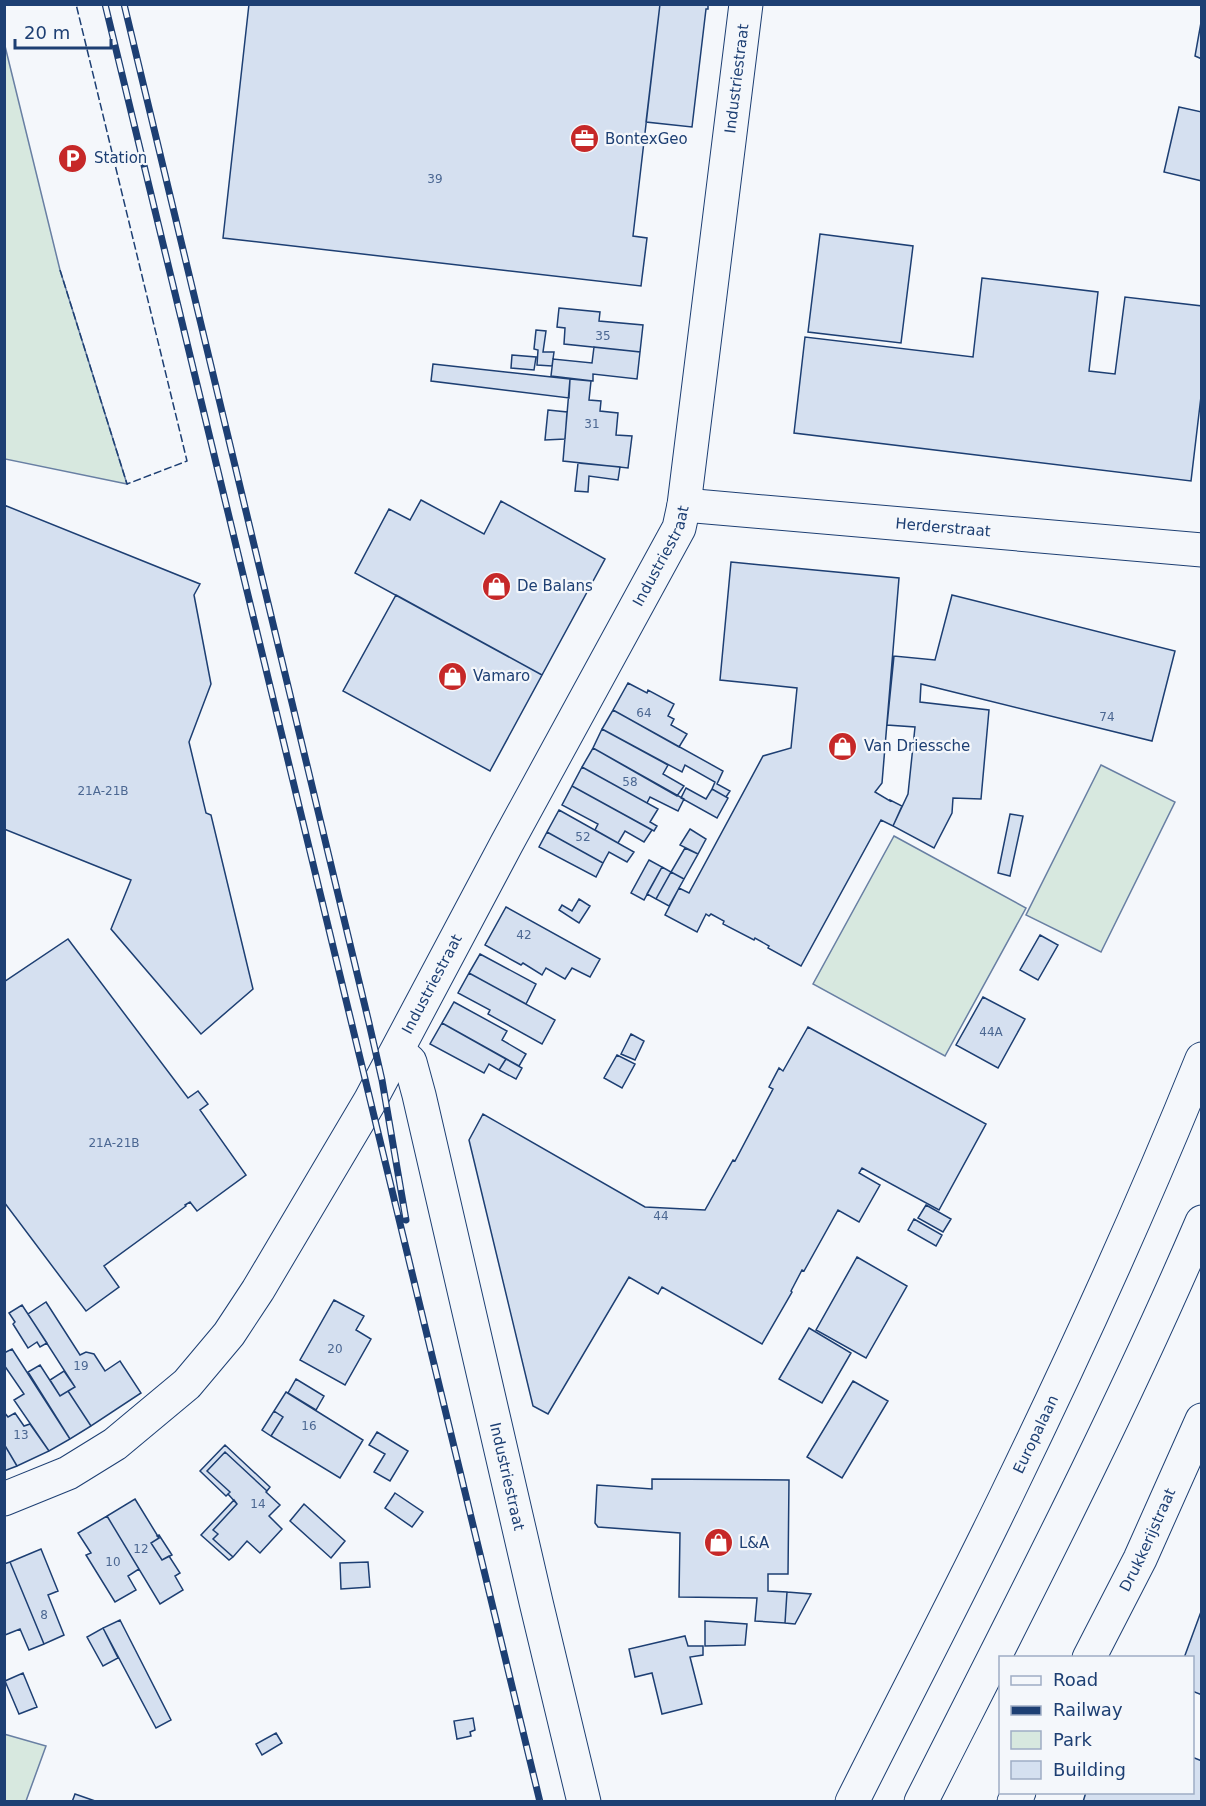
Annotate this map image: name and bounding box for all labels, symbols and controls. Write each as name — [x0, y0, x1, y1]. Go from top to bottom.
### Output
scale bar — [15, 12, 111, 50]
text: 20 m — [24, 22, 70, 43]
street label: Industriestraat — [721, 22, 753, 134]
office icon: BontexGeo — [568, 123, 600, 155]
place label: BontexGeo — [605, 130, 688, 148]
parking icon: Station — [57, 142, 89, 174]
place label: Station — [94, 149, 147, 167]
house number: 39 — [427, 172, 443, 186]
house number: 35 — [595, 329, 611, 343]
house number: 31 — [584, 417, 600, 431]
street label: Industriestraat — [629, 504, 693, 610]
street label: Herderstraat — [895, 514, 992, 541]
shop icon: De Balans — [480, 570, 512, 602]
place label: De Balans — [517, 577, 593, 595]
shop icon: Vamaro — [436, 660, 468, 692]
place label: Vamaro — [473, 667, 530, 685]
house number: 64 — [636, 706, 652, 720]
house number: 74 — [1099, 710, 1115, 724]
shop icon: Van Driessche — [827, 730, 859, 762]
place label: Van Driessche — [864, 737, 970, 755]
house number: 58 — [622, 775, 638, 789]
house number: 21A-21B — [77, 784, 129, 798]
house number: 52 — [575, 830, 591, 844]
house number: 42 — [516, 928, 532, 942]
street label: Industriestraat — [398, 931, 466, 1037]
house number: 44A — [979, 1025, 1004, 1039]
house number: 21A-21B — [88, 1136, 140, 1150]
house number: 44 — [653, 1209, 669, 1223]
house number: 20 — [327, 1342, 343, 1356]
house number: 19 — [73, 1359, 89, 1373]
street label: Europalaan — [1009, 1392, 1062, 1477]
house number: 16 — [301, 1419, 317, 1433]
street label: Industriestraat — [486, 1421, 528, 1532]
house number: 13 — [13, 1428, 29, 1442]
street label: Drukkerijstraat — [1116, 1485, 1179, 1595]
house number: 14 — [250, 1497, 266, 1511]
shop icon: L&A — [702, 1527, 734, 1559]
place label: L&A — [739, 1534, 770, 1552]
house number: 12 — [133, 1542, 149, 1556]
house number: 10 — [105, 1555, 121, 1569]
house number: 8 — [40, 1608, 48, 1622]
legend — [999, 1656, 1194, 1794]
text: Road — [1053, 1669, 1098, 1690]
text: Railway — [1053, 1699, 1123, 1720]
text: Park — [1053, 1729, 1092, 1750]
text: Building — [1053, 1759, 1126, 1780]

